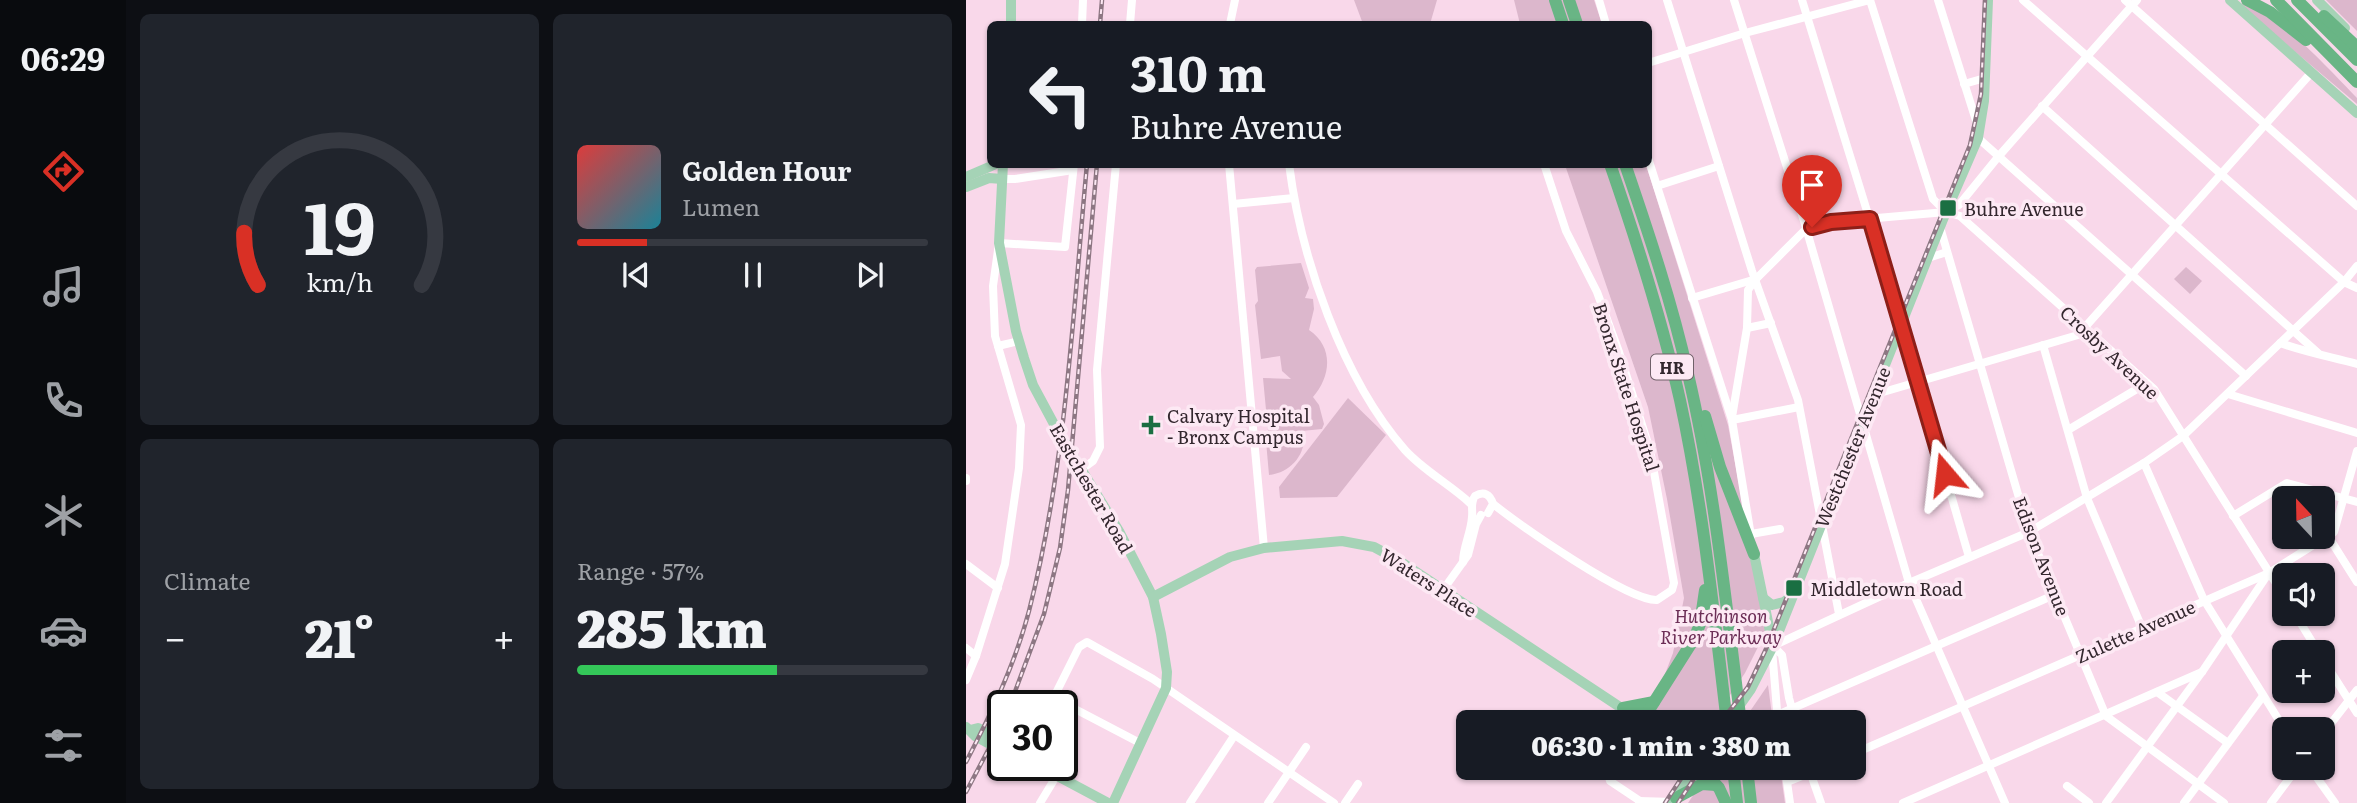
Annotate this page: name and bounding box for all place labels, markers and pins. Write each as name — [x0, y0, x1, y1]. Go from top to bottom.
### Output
pin — [1782, 155, 1842, 227]
place label: Buhre Avenue — [1964, 195, 2084, 222]
marker: Buhre Avenue — [1938, 198, 1958, 218]
place label: Calvary Hospital - Bronx Campus — [1167, 402, 1310, 450]
marker: Calvary Hospital - Bronx Campus — [1141, 415, 1161, 435]
place label: Middletown Road — [1810, 575, 1963, 602]
marker: Middletown Road — [1784, 578, 1804, 598]

